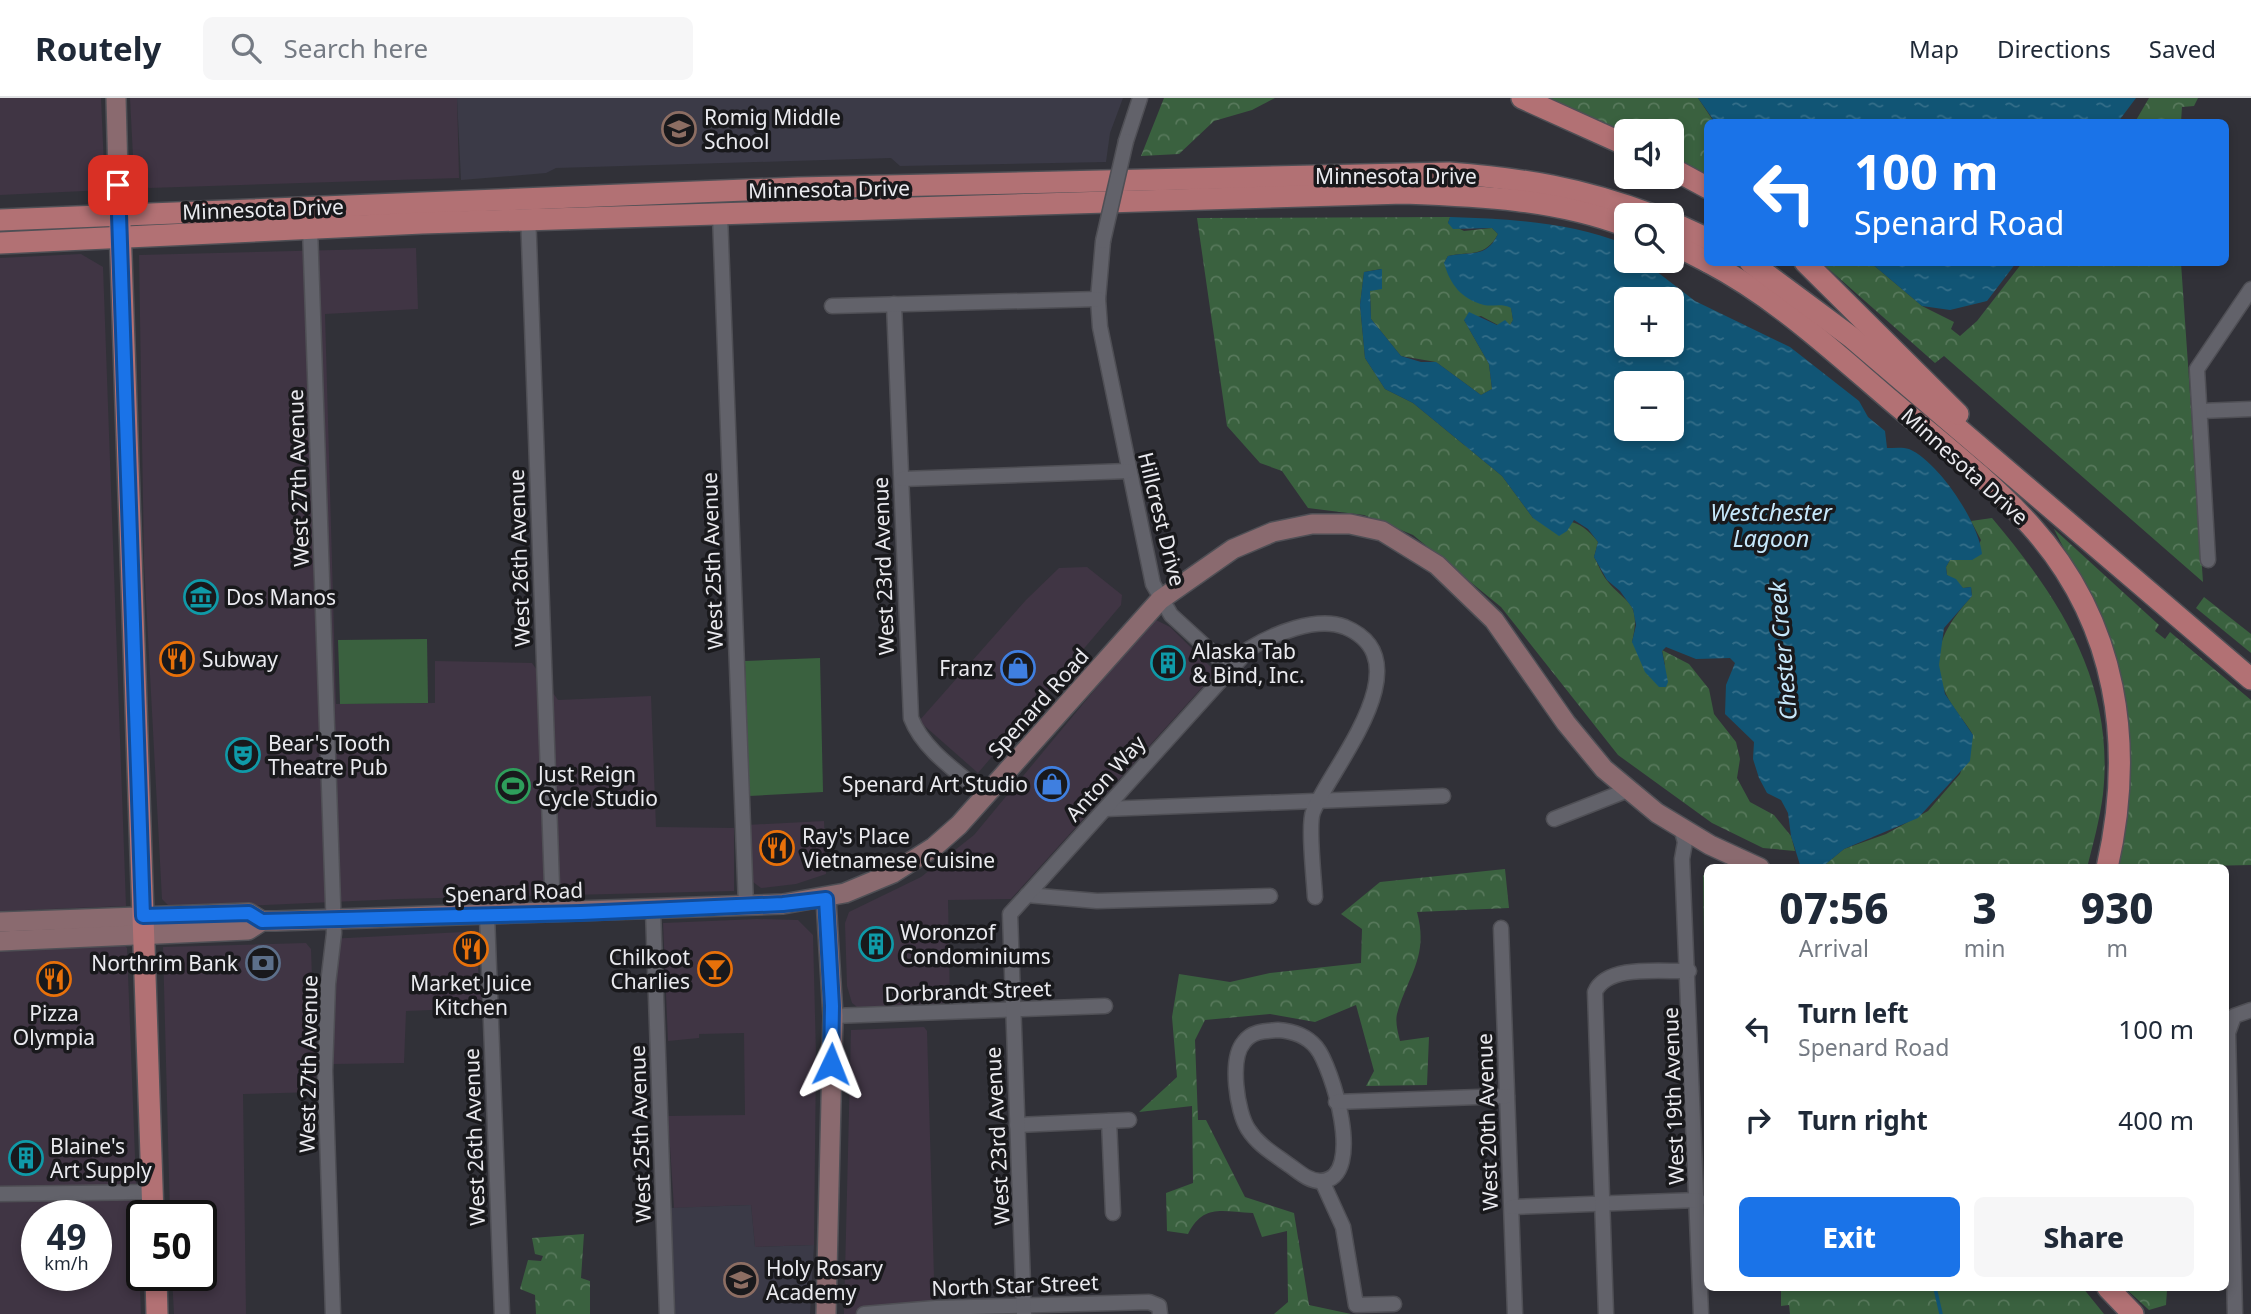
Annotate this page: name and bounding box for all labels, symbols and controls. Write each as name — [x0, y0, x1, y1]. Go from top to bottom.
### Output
search box — [203, 17, 693, 80]
text: Routely — [35, 26, 161, 71]
icon: search — [227, 29, 265, 67]
text: Search here — [283, 30, 428, 66]
text: Map — [1909, 32, 1959, 65]
text: Directions — [1997, 32, 2111, 65]
text: Saved — [2149, 32, 2216, 65]
place label: Romig Middle School — [704, 103, 841, 155]
school or university icon: Romig Middle School — [660, 110, 698, 148]
map controls — [1614, 119, 1684, 441]
button: sound — [1614, 119, 1684, 189]
text: 100 m — [1854, 138, 1999, 204]
icon: left — [1739, 147, 1830, 238]
pin — [88, 155, 148, 215]
street label: Minnesota Drive — [1315, 162, 1477, 190]
icon: arrive — [99, 166, 137, 204]
street label: Minnesota Drive — [748, 174, 910, 204]
street label: Minnesota Drive — [182, 192, 344, 226]
text: Spenard Road — [1854, 201, 2065, 244]
button: search — [1614, 203, 1684, 273]
button: + — [1614, 287, 1684, 357]
button: − — [1614, 371, 1684, 441]
street label: West 27th Avenue — [281, 389, 315, 567]
street label: Minnesota Drive — [1896, 401, 2034, 531]
street label: Hillcrest Drive — [1132, 449, 1192, 589]
street label: West 26th Avenue — [502, 469, 536, 647]
street label: West 25th Avenue — [695, 472, 729, 650]
street label: West 23rd Avenue — [866, 476, 900, 656]
water label: Westchester Lagoon — [1710, 496, 1833, 554]
museum icon: Dos Manos — [182, 578, 220, 616]
water label: Chester Creek — [1760, 579, 1804, 722]
place label: Dos Manos — [226, 583, 336, 611]
place label: Alaska Tab & Bind, Inc. — [1192, 637, 1305, 689]
restaurant icon: Subway — [158, 640, 196, 678]
street label: Spenard Road — [981, 642, 1095, 764]
building icon: Alaska Tab & Bind, Inc. — [1149, 644, 1187, 682]
place label: Subway — [202, 645, 278, 673]
shop icon: Franz — [999, 649, 1037, 687]
place label: Franz — [939, 654, 993, 682]
place label: Bear's Tooth Theatre Pub — [268, 729, 391, 781]
street label: Anton Way — [1059, 729, 1151, 827]
theatre icon: Bear's Tooth Theatre Pub — [224, 736, 262, 774]
place label: Just Reign Cycle Studio — [536, 760, 658, 812]
shop icon: Spenard Art Studio — [1033, 765, 1071, 803]
sports icon: Just Reign Cycle Studio — [494, 767, 532, 805]
place label: Spenard Art Studio — [842, 770, 1028, 798]
place label: Ray's Place Vietnamese Cuisine — [802, 822, 995, 874]
restaurant icon: Ray's Place Vietnamese Cuisine — [758, 829, 796, 867]
street label: Spenard Road — [444, 876, 584, 908]
text: 07:56 — [1779, 879, 1888, 936]
text: 3 — [1972, 879, 1997, 936]
text: 930 — [2081, 879, 2154, 936]
place label: Woronzof Condominiums — [900, 918, 1051, 970]
building icon: Woronzof Condominiums — [857, 925, 895, 963]
restaurant icon: Market Juice Kitchen — [452, 930, 490, 968]
text: Arrival — [1799, 932, 1869, 964]
text: min — [1964, 932, 2005, 964]
text: m — [2106, 932, 2128, 964]
place label: Chilkoot Charlies — [609, 943, 690, 995]
bank icon: Northrim Bank — [244, 944, 282, 982]
place label: Northrim Bank — [91, 949, 239, 977]
bar icon: Chilkoot Charlies — [696, 950, 734, 988]
restaurant icon: Pizza Olympia — [35, 960, 73, 998]
place label: Market Juice Kitchen — [410, 969, 532, 1021]
street label: Dorbrandt Street — [884, 974, 1052, 1008]
street label: West 27th Avenue — [292, 975, 324, 1153]
text: Turn left — [1798, 995, 1909, 1031]
place label: Pizza Olympia — [13, 999, 95, 1051]
street label: West 19th Avenue — [1656, 1007, 1690, 1185]
icon: left — [1739, 1010, 1777, 1048]
text: 100 m — [2118, 1011, 2194, 1047]
position arrow — [794, 1027, 868, 1101]
text: Spenard Road — [1798, 1031, 1949, 1063]
street label: West 20th Avenue — [1470, 1033, 1504, 1211]
street label: West 25th Avenue — [623, 1045, 657, 1223]
street label: West 23rd Avenue — [978, 1046, 1016, 1226]
street label: West 26th Avenue — [457, 1048, 491, 1226]
icon: right — [1739, 1101, 1777, 1139]
text: Turn right — [1798, 1102, 1928, 1138]
text: 400 m — [2118, 1102, 2194, 1138]
place label: Blaine's Art Supply — [50, 1132, 152, 1184]
building icon: Blaine's Art Supply — [7, 1139, 45, 1177]
button: Exit — [1739, 1197, 1960, 1277]
button: Share — [1974, 1197, 2194, 1277]
speed limit sign: 50 — [126, 1200, 217, 1291]
text: 49 — [46, 1213, 87, 1260]
text: km/h — [44, 1251, 89, 1275]
place label: Holy Rosary Academy — [766, 1254, 883, 1306]
school or university icon: Holy Rosary Academy — [722, 1261, 760, 1299]
street label: North Star Street — [931, 1268, 1099, 1302]

